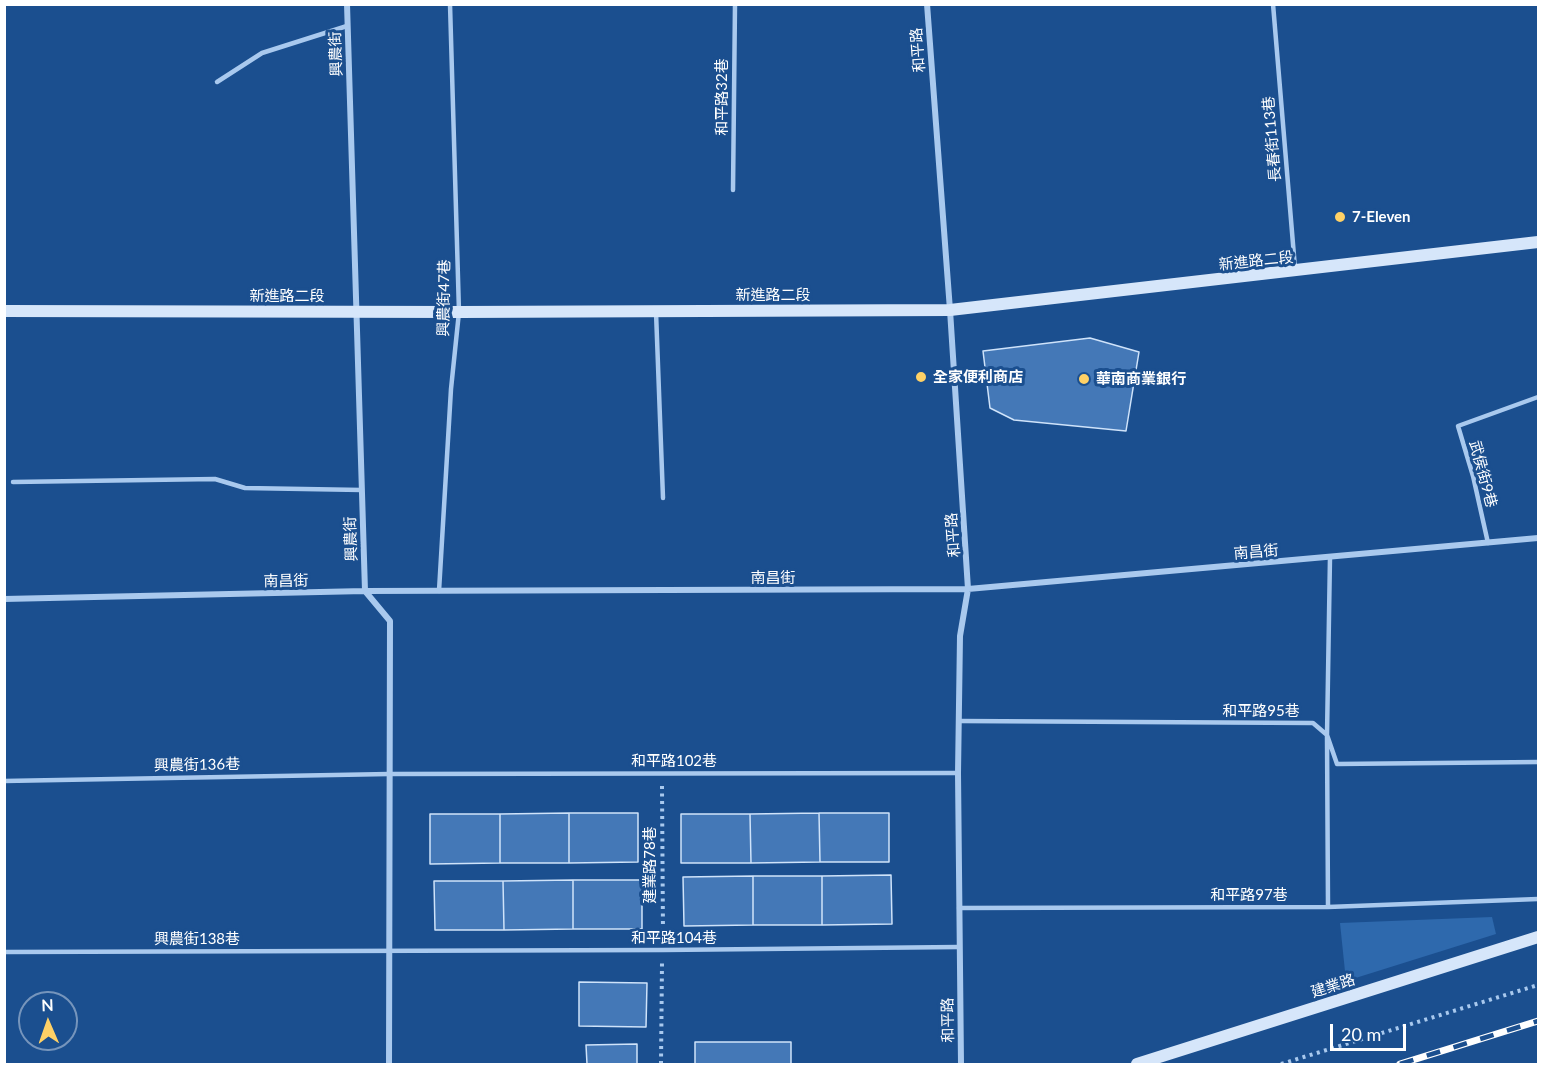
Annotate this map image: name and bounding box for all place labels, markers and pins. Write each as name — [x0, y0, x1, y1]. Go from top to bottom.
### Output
place label: 7-Eleven — [1352, 208, 1411, 226]
marker: 7-Eleven — [1333, 210, 1347, 224]
place label: 全家便利商店 — [933, 368, 1023, 386]
marker: 全家便利商店 — [914, 370, 928, 384]
place label: 華南商業銀行 — [1096, 370, 1186, 388]
marker: 華南商業銀行 — [1077, 372, 1091, 386]

